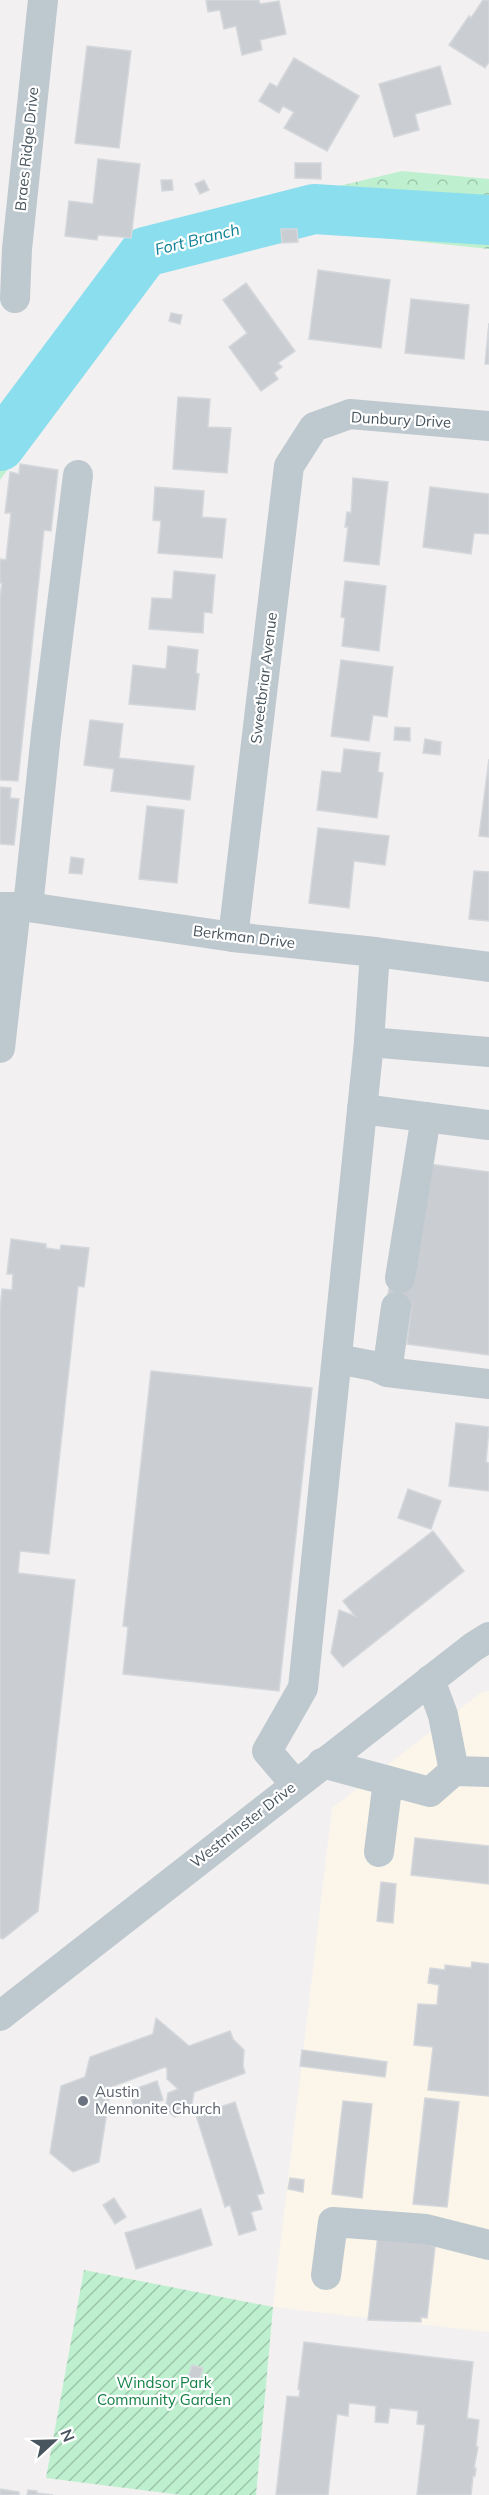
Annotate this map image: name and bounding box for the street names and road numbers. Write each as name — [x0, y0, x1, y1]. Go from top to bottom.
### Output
street label: Braes Ridge Drive — [11, 86, 42, 212]
street label: Dunbury Drive — [350, 407, 452, 432]
street label: Sweetbriar Avenue — [246, 611, 281, 745]
street label: Berkman Drive — [192, 921, 296, 952]
street label: Westminster Drive — [186, 1778, 299, 1872]

